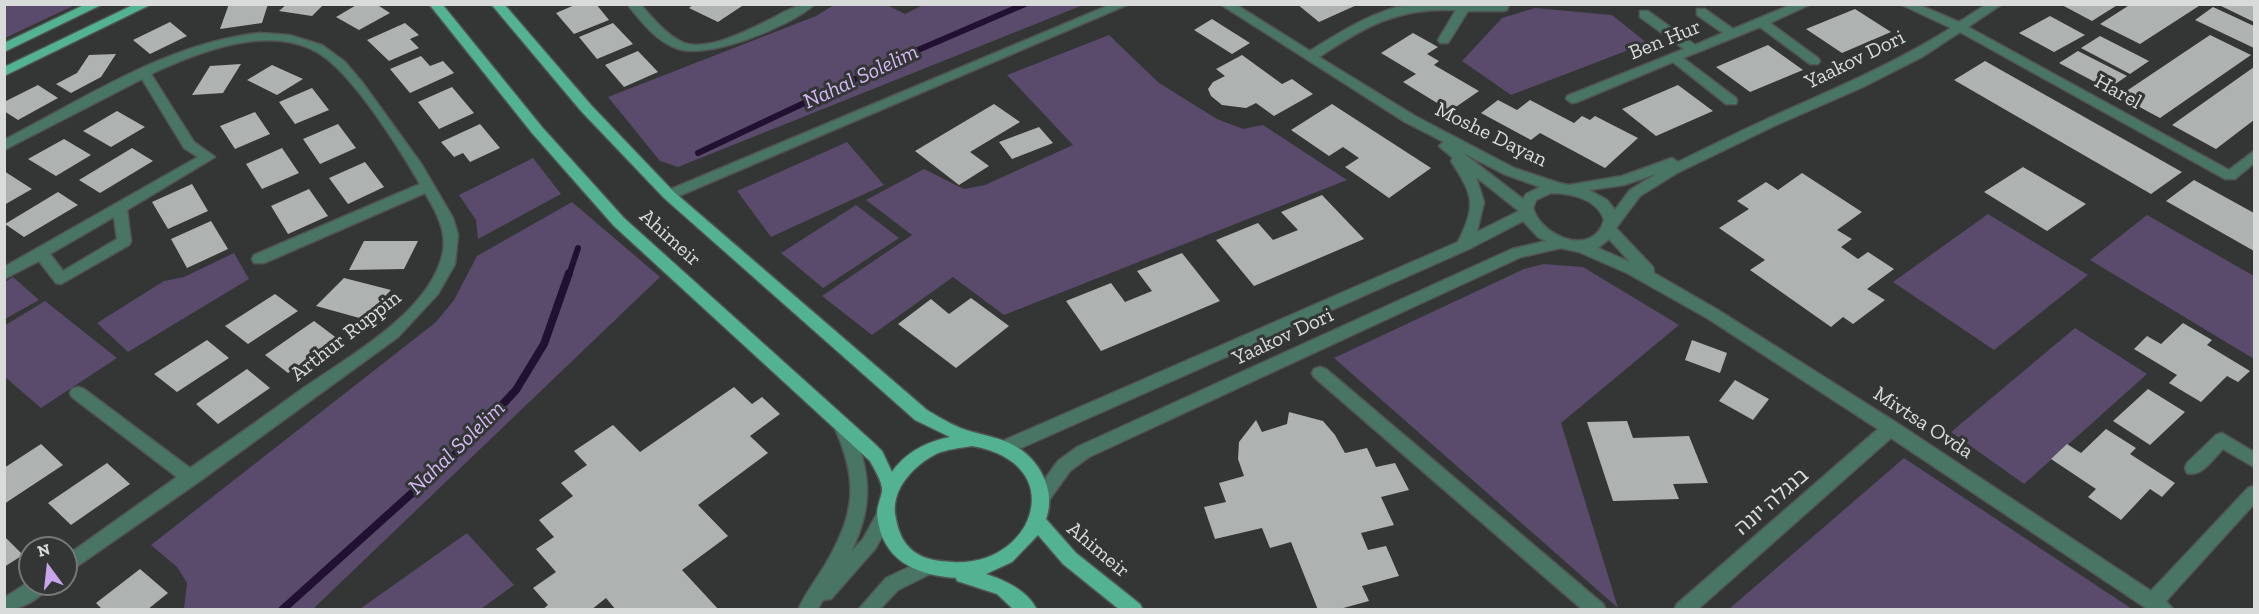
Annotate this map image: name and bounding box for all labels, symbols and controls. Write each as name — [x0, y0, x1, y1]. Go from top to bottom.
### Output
street label: Ben Hur — [1625, 14, 1705, 66]
street label: Yaakov Dori — [1801, 25, 1909, 95]
water label: Nahal Solelim — [799, 39, 923, 115]
street label: Harel — [2090, 69, 2146, 115]
street label: Moshe Dayan — [1431, 97, 1551, 173]
street label: Ahimeir — [634, 204, 706, 272]
street label: Arthur Ruppin — [286, 285, 406, 387]
street label: Yaakov Dori — [1229, 303, 1337, 371]
street label: Mivtsa Ovda — [1868, 381, 1978, 465]
water label: Nahal Solelim — [403, 395, 511, 501]
street label: בנגלה יונה — [1730, 463, 1814, 541]
street label: Ahimeir — [1062, 517, 1134, 583]
north arrow — [18, 536, 78, 596]
text: N — [35, 539, 52, 561]

